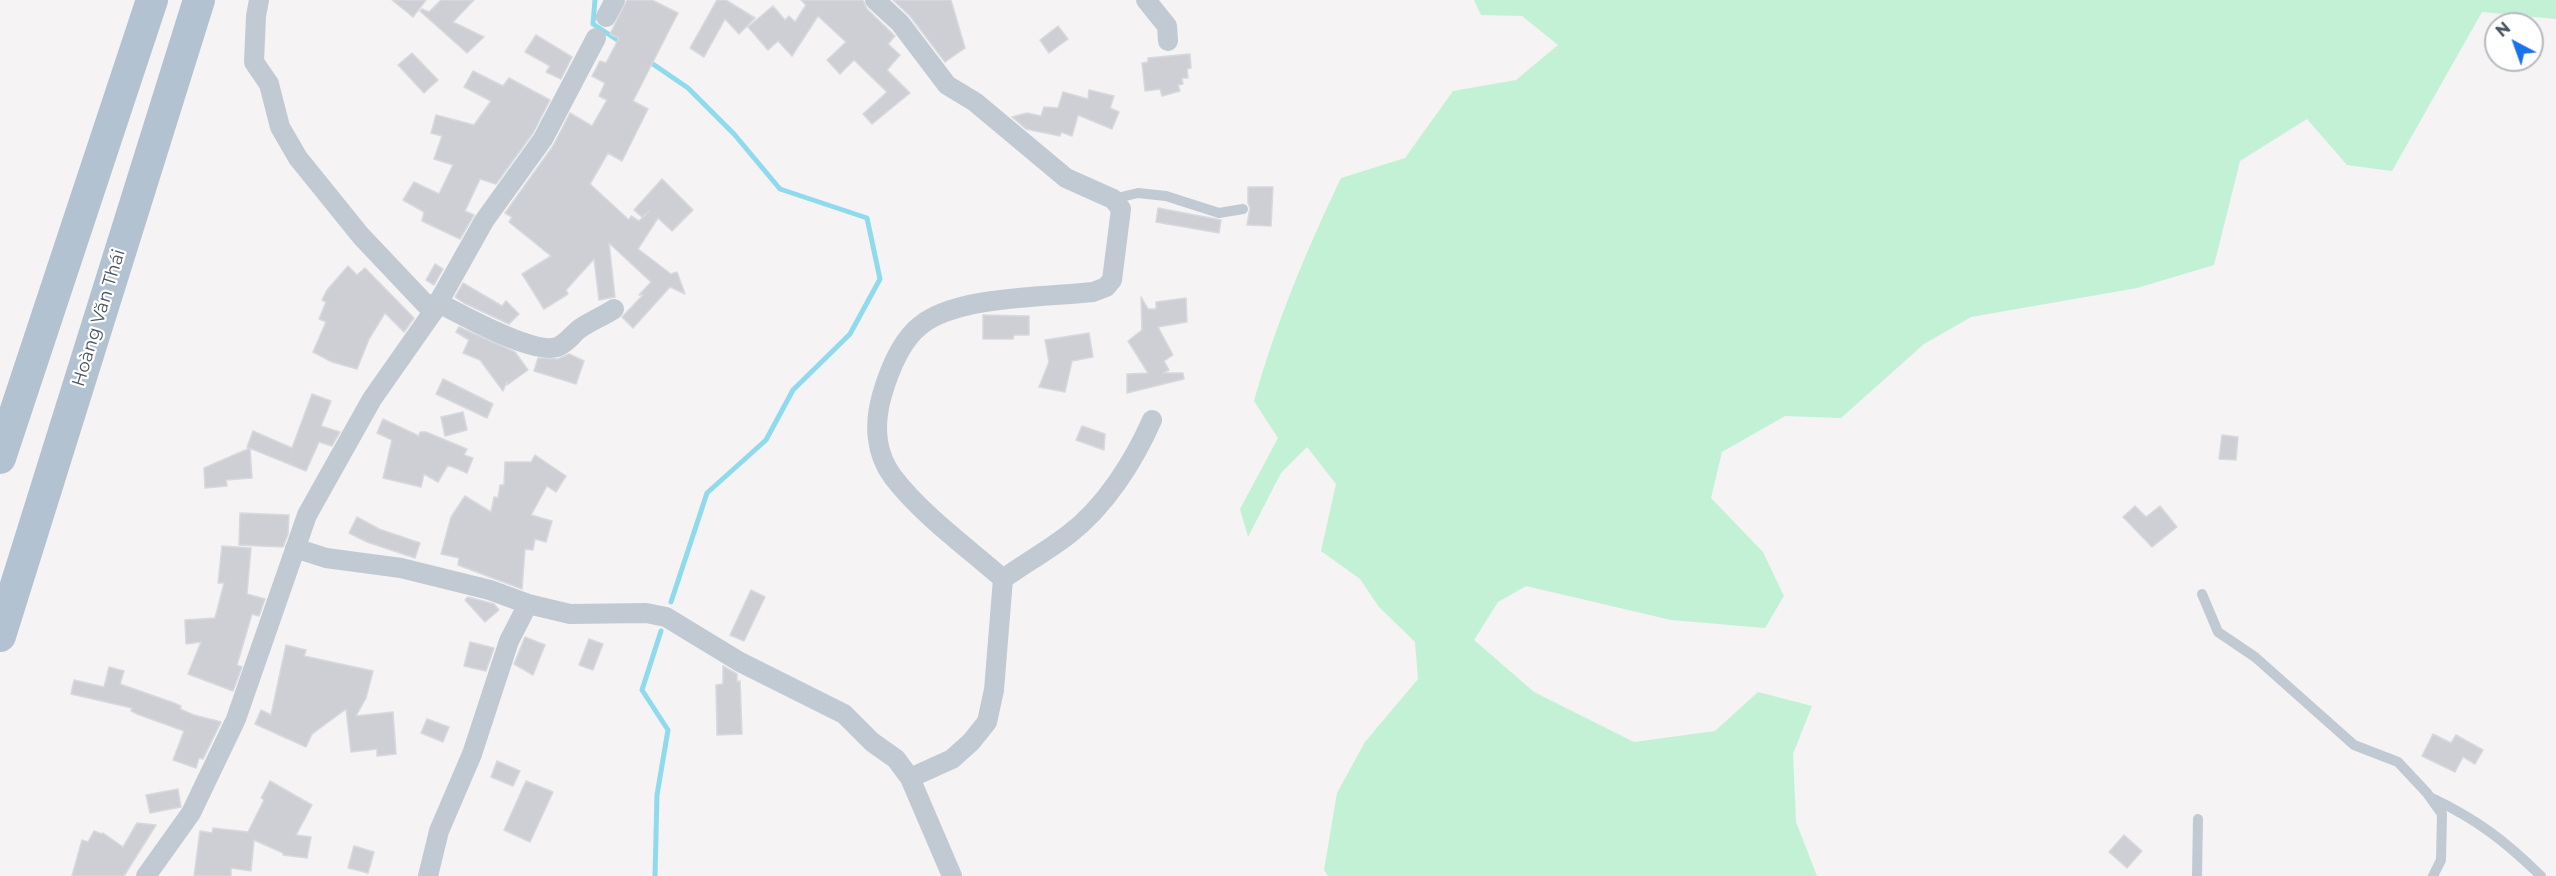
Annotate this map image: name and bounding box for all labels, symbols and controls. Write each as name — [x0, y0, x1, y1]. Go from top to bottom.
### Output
north arrow — [2484, 12, 2544, 72]
text: N — [2492, 18, 2514, 41]
street label: Hoàng Văn Thái — [68, 247, 130, 389]

